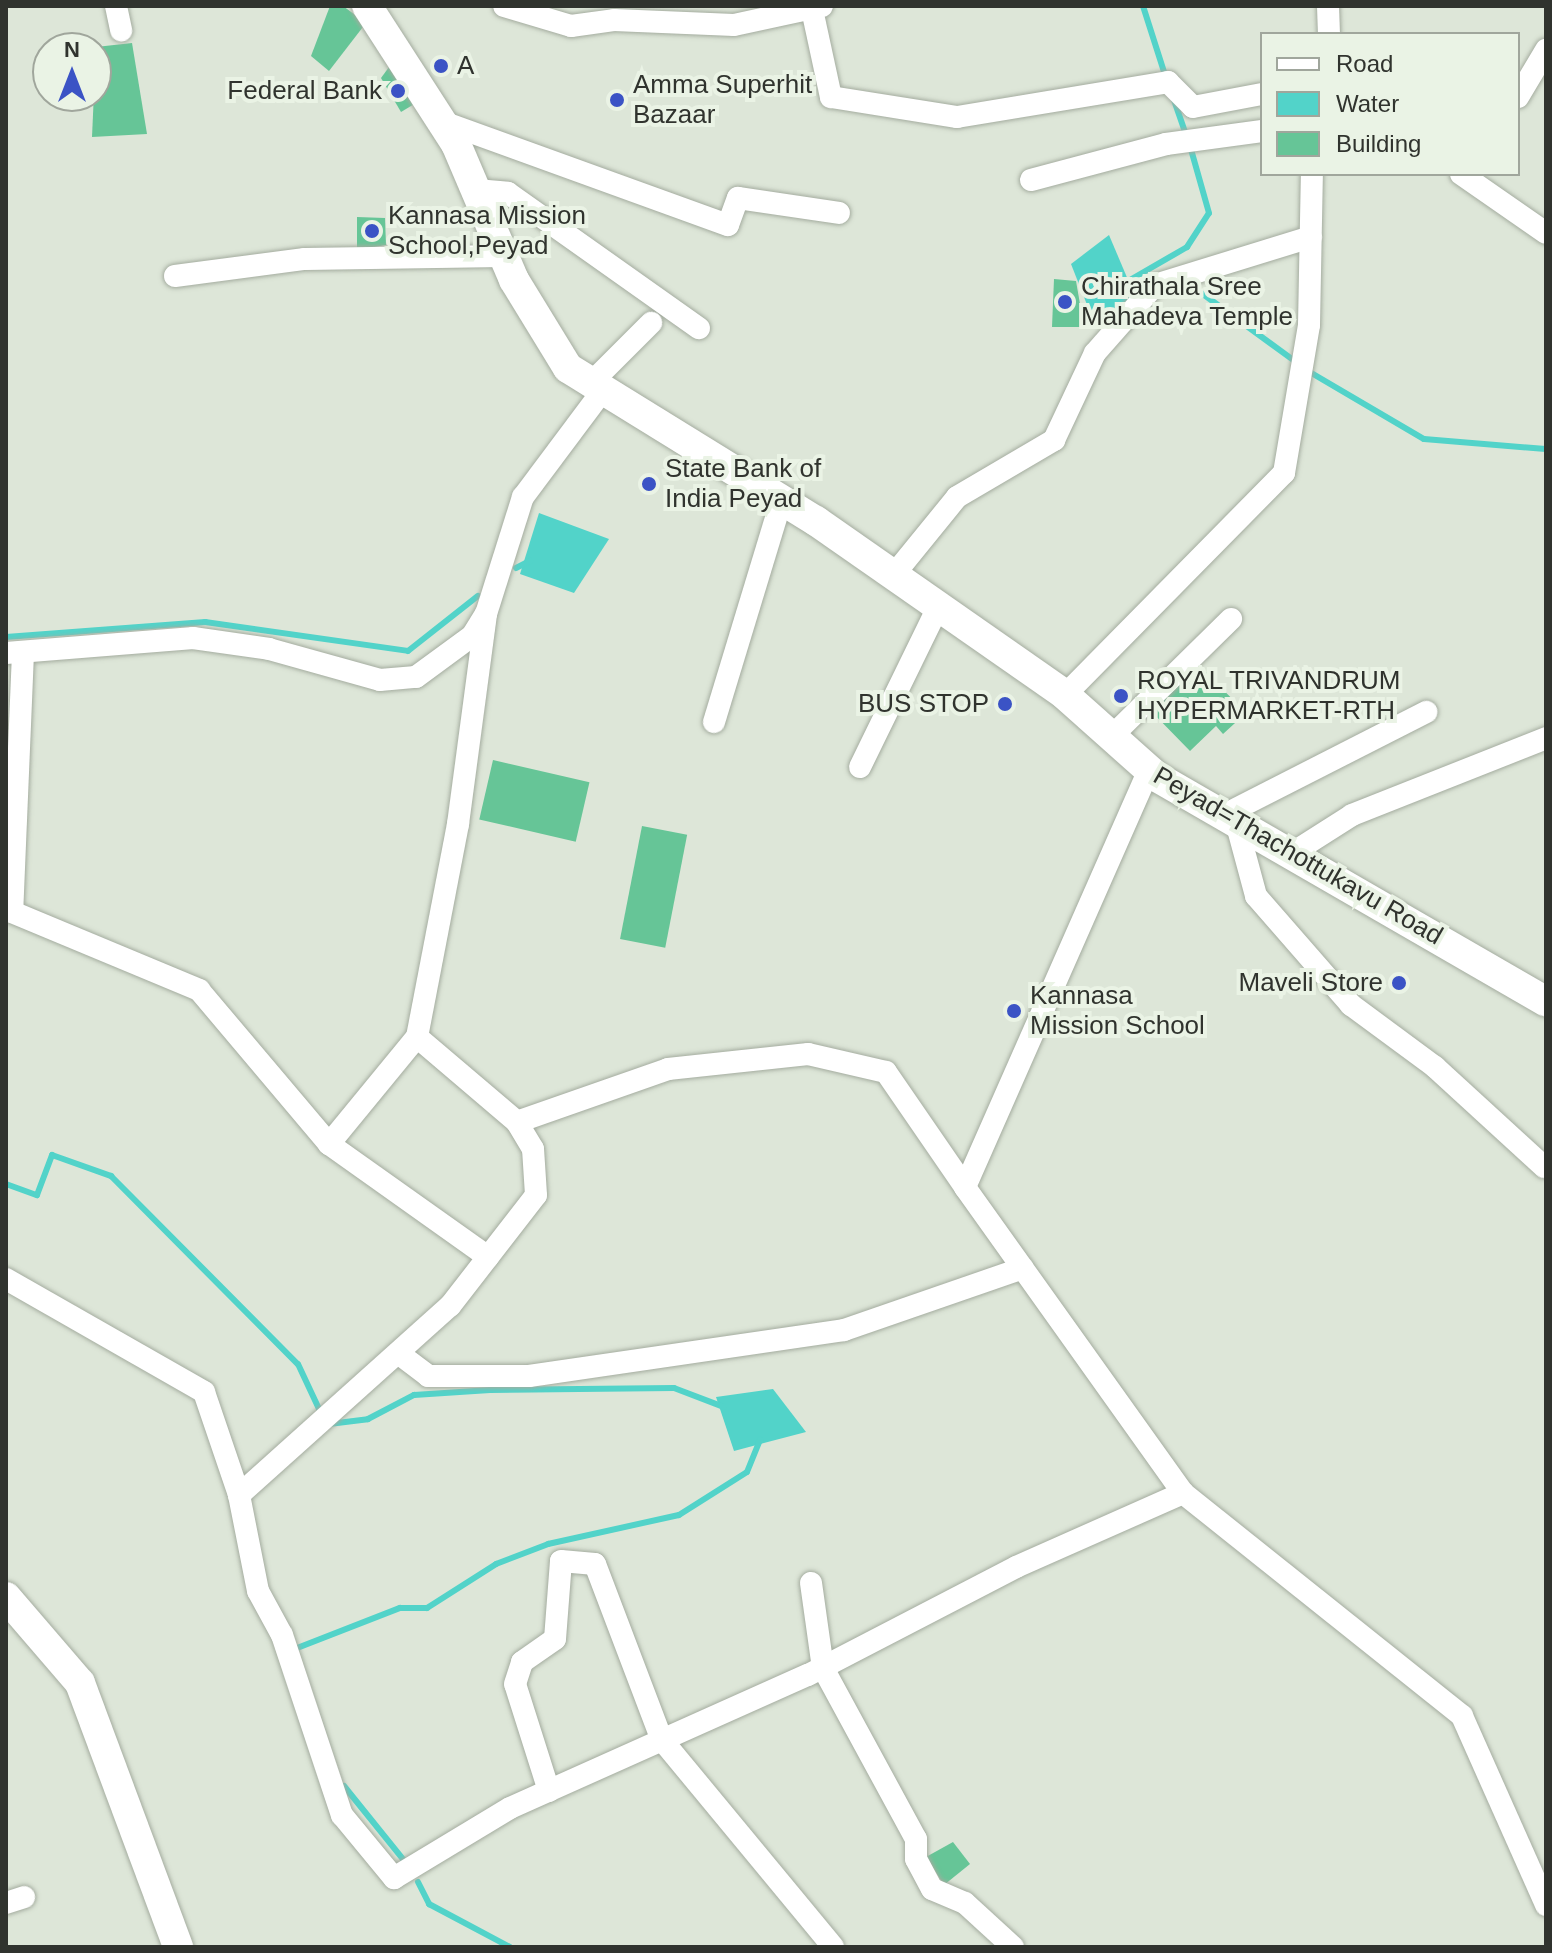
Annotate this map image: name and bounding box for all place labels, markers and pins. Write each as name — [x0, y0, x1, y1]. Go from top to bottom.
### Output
place label: A — [457, 50, 474, 82]
marker: A — [432, 57, 450, 75]
place label: Amma Superhit Bazaar — [633, 69, 812, 130]
place label: Federal Bank — [227, 75, 382, 107]
marker: Federal Bank — [389, 82, 407, 100]
marker: Amma Superhit Bazaar — [608, 91, 626, 109]
place label: Kannasa Mission School,Peyad — [388, 200, 586, 262]
marker: Kannasa Mission School,Peyad — [363, 222, 381, 240]
place label: Chirathala Sree Mahadeva Temple — [1081, 271, 1293, 332]
marker: Chirathala Sree Mahadeva Temple — [1056, 293, 1074, 311]
place label: State Bank of India Peyad — [665, 453, 821, 514]
marker: State Bank of India Peyad — [640, 475, 658, 493]
place label: ROYAL TRIVANDRUM HYPERMARKET-RTH — [1137, 665, 1402, 726]
marker: ROYAL TRIVANDRUM HYPERMARKET-RTH — [1112, 687, 1130, 705]
place label: BUS STOP — [858, 688, 989, 720]
marker: BUS STOP — [996, 695, 1014, 713]
place label: Maveli Store — [1239, 967, 1383, 999]
marker: Maveli Store — [1390, 974, 1408, 992]
place label: Kannasa Mission School — [1030, 980, 1205, 1042]
marker: Kannasa Mission School — [1005, 1002, 1023, 1020]

